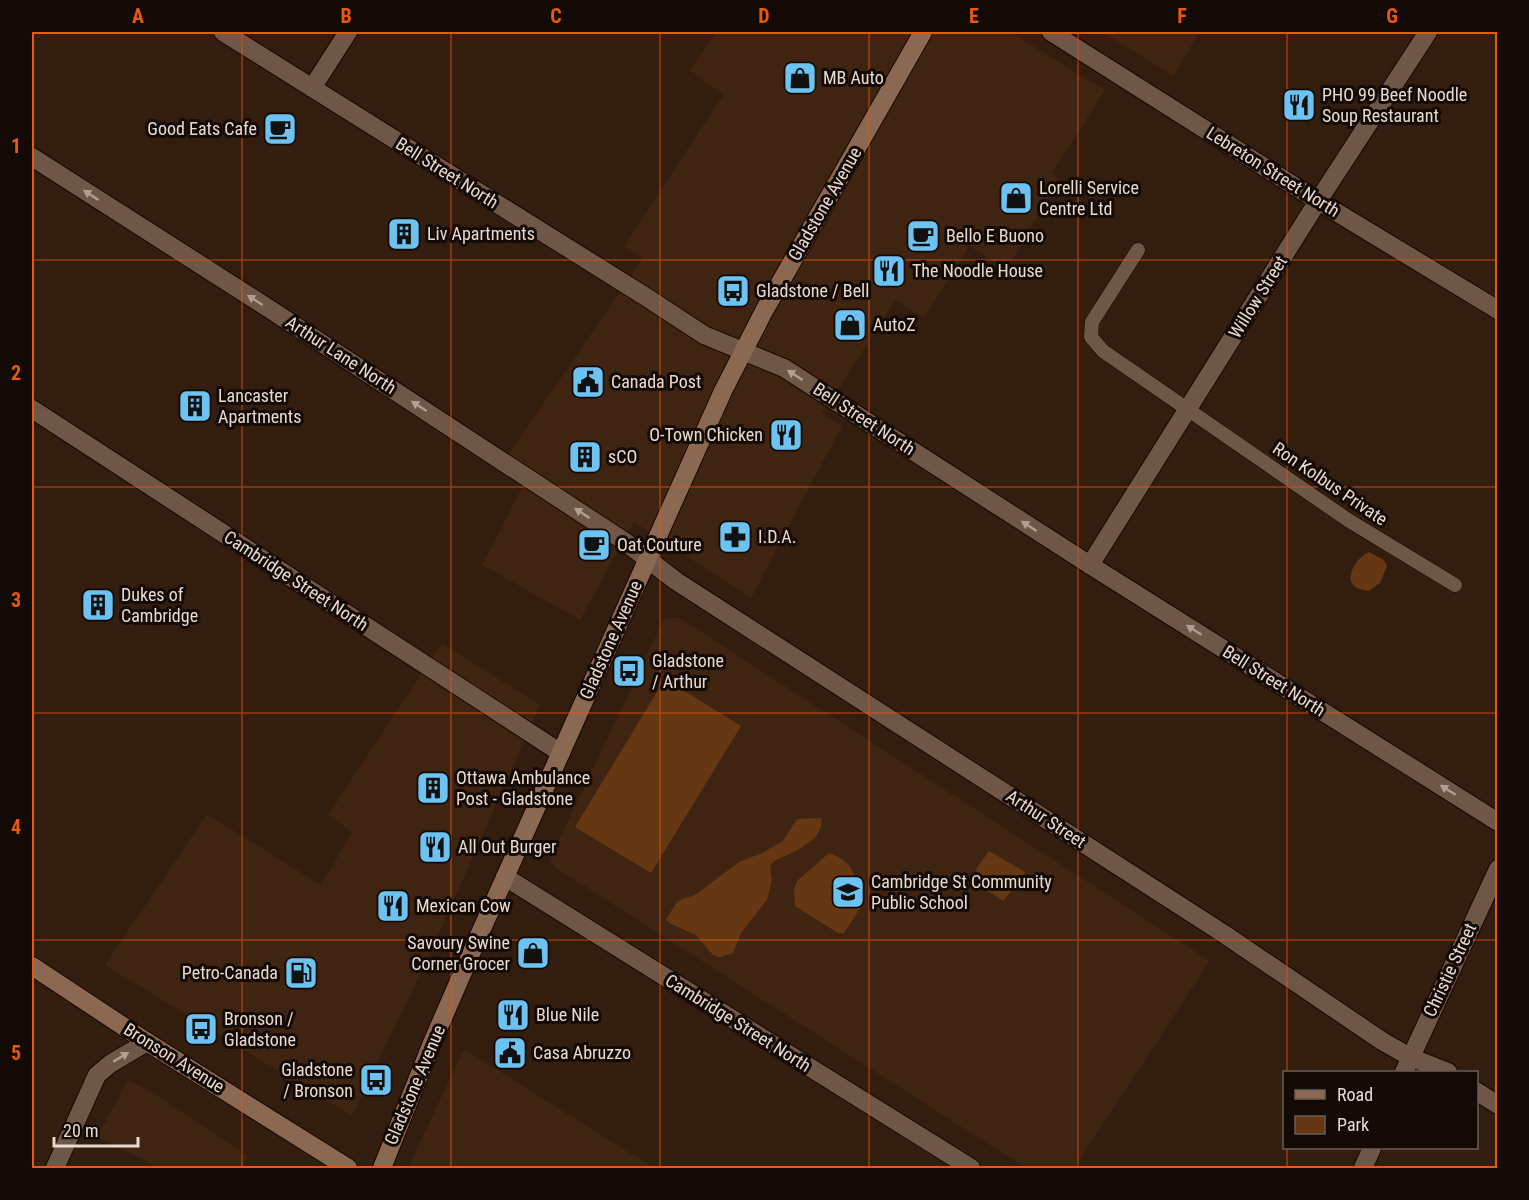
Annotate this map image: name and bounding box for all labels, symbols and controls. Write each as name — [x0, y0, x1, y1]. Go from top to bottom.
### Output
text: A — [132, 4, 144, 28]
text: B — [340, 4, 352, 28]
text: C — [550, 4, 562, 28]
text: D — [758, 4, 770, 28]
text: E — [969, 4, 979, 28]
text: F — [1177, 4, 1187, 28]
text: G — [1386, 4, 1398, 28]
shop icon: MB Auto — [782, 60, 818, 96]
place label: MB Auto — [823, 67, 884, 88]
place label: PHO 99 Beef Noodle Soup Restaurant — [1322, 84, 1467, 126]
restaurant icon: PHO 99 Beef Noodle Soup Restaurant — [1281, 87, 1317, 123]
cafe icon: Good Eats Cafe — [262, 111, 298, 147]
place label: Good Eats Cafe — [147, 118, 257, 139]
street label: Lebreton Street North — [1203, 122, 1344, 221]
street label: Bell Street North — [392, 133, 502, 213]
text: 1 — [11, 134, 21, 158]
street label: Gladstone Avenue — [784, 143, 866, 264]
place label: Lorelli Service Centre Ltd — [1039, 177, 1139, 219]
shop icon: Lorelli Service Centre Ltd — [998, 180, 1034, 216]
one-way arrow — [83, 190, 99, 201]
building icon: Liv Apartments — [386, 216, 422, 252]
cafe icon: Bello E Buono — [905, 218, 941, 254]
place label: Liv Apartments — [427, 223, 535, 244]
place label: Bello E Buono — [946, 225, 1044, 246]
street label: Willow Street — [1224, 252, 1291, 342]
restaurant icon: The Noodle House — [871, 253, 907, 289]
place label: The Noodle House — [912, 260, 1043, 281]
bus stop icon: Gladstone / Bell — [715, 273, 751, 309]
place label: Gladstone / Bell — [756, 280, 869, 301]
one-way arrow — [247, 294, 264, 305]
shop icon: AutoZ — [832, 307, 868, 343]
street label: Arthur Lane North — [282, 311, 400, 398]
place label: AutoZ — [873, 314, 916, 335]
text: 2 — [11, 361, 21, 385]
public building icon: Canada Post — [570, 364, 606, 400]
one-way arrow — [787, 370, 803, 381]
place label: Canada Post — [611, 371, 701, 392]
street label: Bell Street North — [809, 378, 919, 459]
place label: Lancaster Apartments — [218, 385, 301, 427]
building icon: Lancaster Apartments — [177, 388, 213, 424]
one-way arrow — [410, 401, 427, 412]
restaurant icon: O-Town Chicken — [768, 417, 804, 453]
place label: O-Town Chicken — [649, 424, 763, 445]
street label: Ron Kolbus Private — [1269, 438, 1392, 530]
building icon: sCO — [567, 439, 603, 475]
place label: sCO — [608, 446, 637, 467]
one-way arrow — [574, 508, 590, 519]
pharmacy icon: I.D.A. — [717, 519, 753, 555]
one-way arrow — [1022, 520, 1038, 532]
street label: Cambridge Street North — [220, 526, 372, 635]
place label: I.D.A. — [758, 526, 797, 547]
cafe icon: Oat Couture — [576, 527, 612, 563]
place label: Oat Couture — [617, 534, 702, 555]
street label: Gladstone Avenue — [575, 577, 646, 702]
place label: Dukes of Cambridge — [121, 584, 198, 626]
building icon: Dukes of Cambridge — [80, 587, 116, 623]
text: 3 — [11, 588, 21, 612]
one-way arrow — [1186, 625, 1202, 636]
street label: Bell Street North — [1219, 641, 1329, 721]
place label: Gladstone / Arthur — [652, 650, 724, 692]
bus stop icon: Gladstone / Arthur — [611, 653, 647, 689]
place label: Ottawa Ambulance Post - Gladstone — [456, 767, 590, 809]
building icon: Ottawa Ambulance Post - Gladstone — [415, 770, 451, 806]
street label: Arthur Street — [1002, 785, 1090, 852]
one-way arrow — [1440, 785, 1456, 796]
text: 4 — [11, 815, 21, 839]
restaurant icon: All Out Burger — [417, 829, 453, 865]
place label: All Out Burger — [458, 836, 557, 857]
place label: Cambridge St Community Public School — [871, 871, 1052, 913]
school or university icon: Cambridge St Community Public School — [830, 874, 866, 910]
restaurant icon: Mexican Cow — [375, 888, 411, 924]
place label: Mexican Cow — [416, 895, 511, 916]
street label: Christie Street — [1419, 920, 1480, 1020]
place label: Savoury Swine Corner Grocer — [407, 932, 511, 974]
shop icon: Savoury Swine Corner Grocer — [515, 935, 551, 971]
fuel station icon: Petro-Canada — [283, 955, 319, 991]
place label: Petro-Canada — [182, 962, 278, 983]
street label: Cambridge Street North — [662, 969, 815, 1076]
restaurant icon: Blue Nile — [495, 997, 531, 1033]
place label: Blue Nile — [536, 1004, 599, 1025]
place label: Bronson / Gladstone — [224, 1008, 296, 1050]
bus stop icon: Bronson / Gladstone — [183, 1011, 219, 1047]
street label: Bronson Avenue — [120, 1018, 229, 1097]
street label: Gladstone Avenue — [380, 1022, 449, 1148]
public building icon: Casa Abruzzo — [492, 1035, 528, 1071]
text: 5 — [11, 1041, 21, 1065]
place label: Casa Abruzzo — [533, 1042, 631, 1063]
one-way arrow — [113, 1052, 129, 1063]
place label: Gladstone / Bronson — [281, 1059, 353, 1101]
bus stop icon: Gladstone / Bronson — [358, 1062, 394, 1098]
legend — [1283, 1071, 1478, 1149]
text: Road — [1337, 1084, 1373, 1105]
scale bar — [54, 1110, 138, 1148]
text: Park — [1337, 1114, 1369, 1135]
text: 20 m — [63, 1120, 98, 1141]

